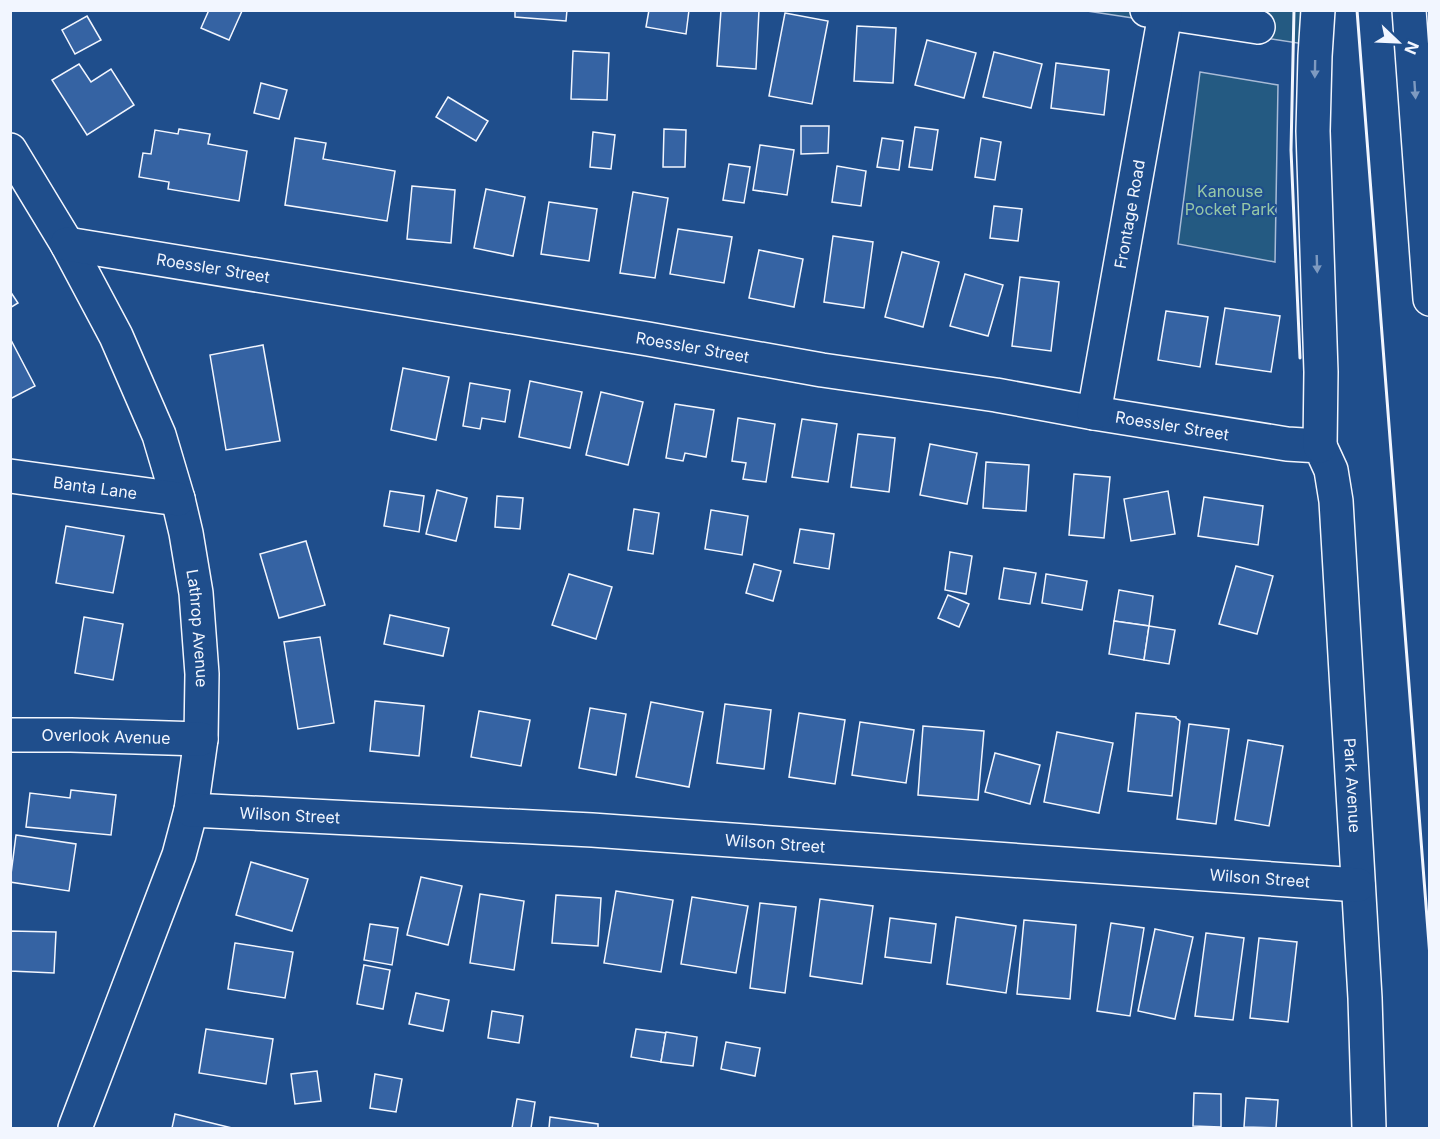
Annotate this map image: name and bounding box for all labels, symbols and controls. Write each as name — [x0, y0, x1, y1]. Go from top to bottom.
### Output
north arrow — [1368, 12, 1428, 72]
text: N — [1400, 38, 1423, 57]
one-way arrow — [1310, 59, 1320, 78]
one-way arrow — [1410, 80, 1420, 99]
street label: Frontage Road — [1110, 158, 1149, 270]
park label: Kanouse Pocket Park — [1185, 181, 1276, 219]
street label: Roessler Street — [155, 249, 271, 287]
one-way arrow — [1313, 254, 1322, 273]
street label: Roessler Street — [634, 327, 751, 367]
street label: Roessler Street — [1114, 407, 1230, 445]
street label: Banta Lane — [52, 472, 138, 503]
street label: Lathrop Avenue — [182, 568, 212, 688]
street label: Overlook Avenue — [41, 725, 171, 748]
street label: Park Avenue — [1340, 737, 1365, 833]
street label: Wilson Street — [239, 802, 341, 827]
street label: Wilson Street — [724, 830, 826, 857]
street label: Wilson Street — [1209, 864, 1311, 892]

